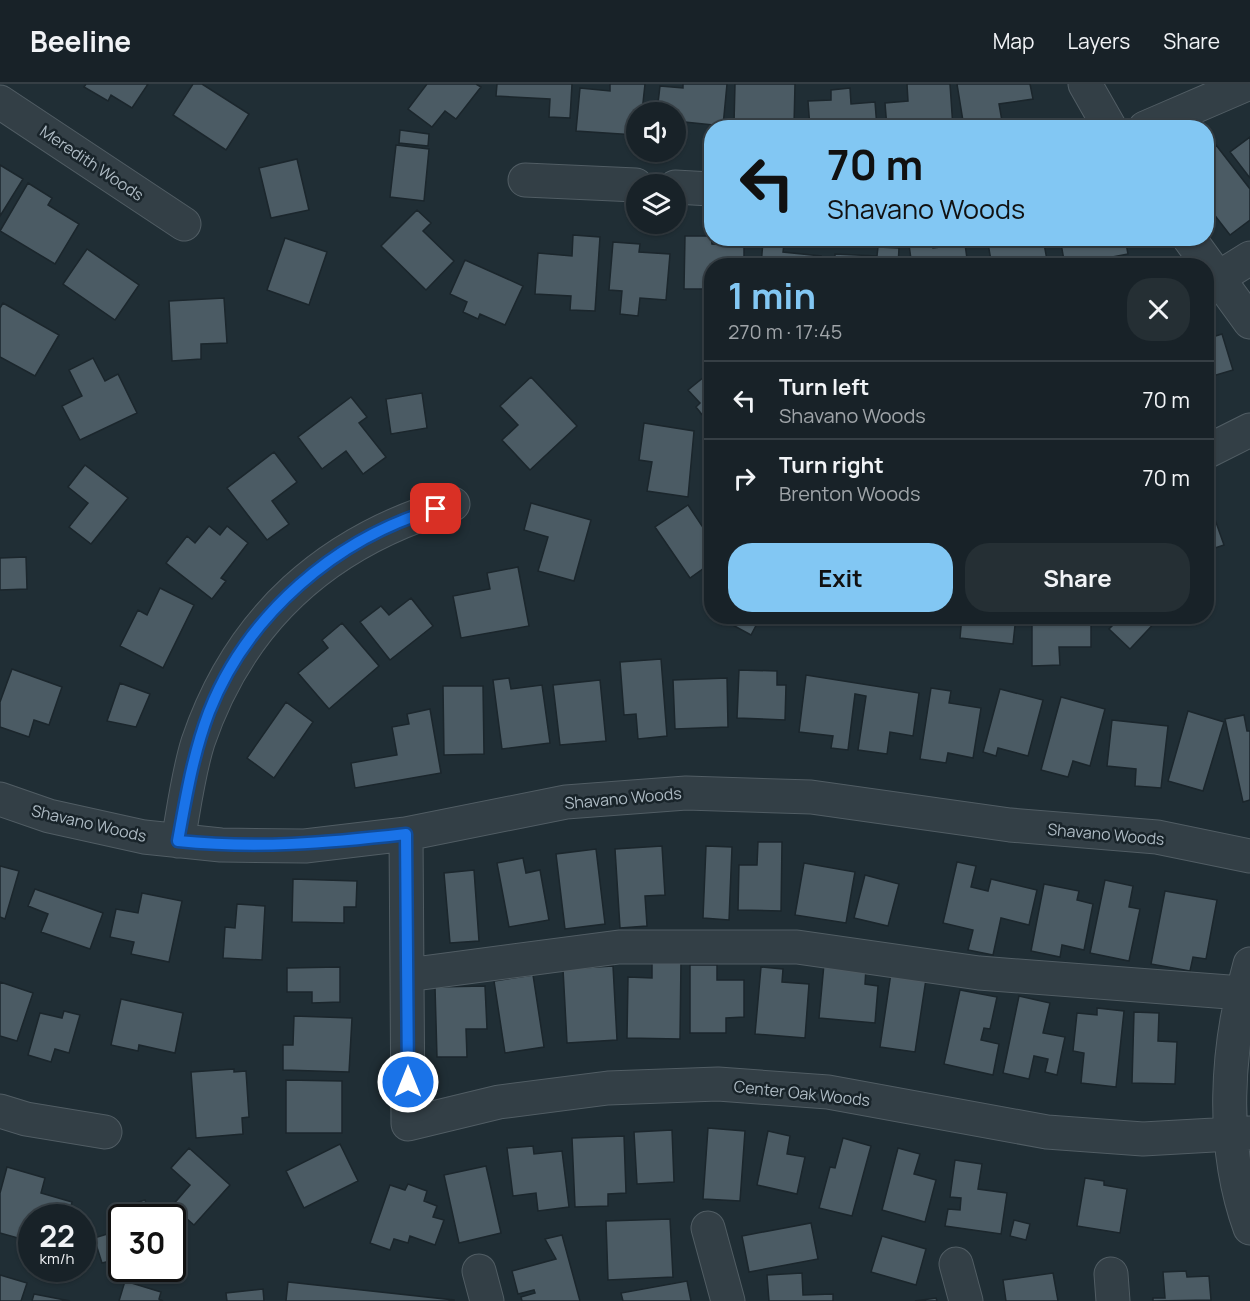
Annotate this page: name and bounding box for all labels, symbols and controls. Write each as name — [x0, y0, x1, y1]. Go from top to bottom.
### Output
text: Beeline — [30, 22, 131, 60]
text: Map — [993, 27, 1034, 55]
text: Layers — [1067, 27, 1130, 55]
text: Share — [1163, 27, 1220, 55]
map controls — [626, 102, 686, 234]
button: sound — [626, 102, 686, 162]
street label: Meredith Woods — [36, 120, 148, 206]
text: 70 m — [827, 135, 923, 193]
icon: left — [728, 144, 806, 222]
button: layers — [626, 174, 686, 234]
text: Shavano Woods — [827, 190, 1025, 227]
text: 1 min — [728, 271, 816, 320]
button: close — [1127, 278, 1190, 341]
text: 270 m · 17:45 — [728, 318, 842, 345]
text: Turn left — [779, 372, 869, 402]
icon: left — [728, 384, 761, 417]
text: 70 m — [1142, 385, 1190, 415]
text: Shavano Woods — [779, 402, 926, 429]
text: Turn right — [779, 450, 884, 480]
icon: right — [728, 462, 761, 495]
text: 70 m — [1142, 463, 1190, 493]
text: Brenton Woods — [779, 480, 920, 507]
pin — [410, 483, 461, 534]
icon: arrive — [419, 492, 452, 525]
button: Exit — [728, 543, 953, 612]
button: Share — [965, 543, 1190, 612]
street label: Shavano Woods — [564, 782, 682, 814]
street label: Shavano Woods — [29, 799, 149, 847]
street label: Shavano Woods — [1047, 818, 1165, 850]
position arrow — [376, 1050, 440, 1114]
street label: Center Oak Woods — [733, 1075, 871, 1111]
speed limit sign: 30 — [108, 1204, 186, 1282]
text: 22 — [39, 1215, 75, 1256]
text: km/h — [40, 1248, 74, 1269]

